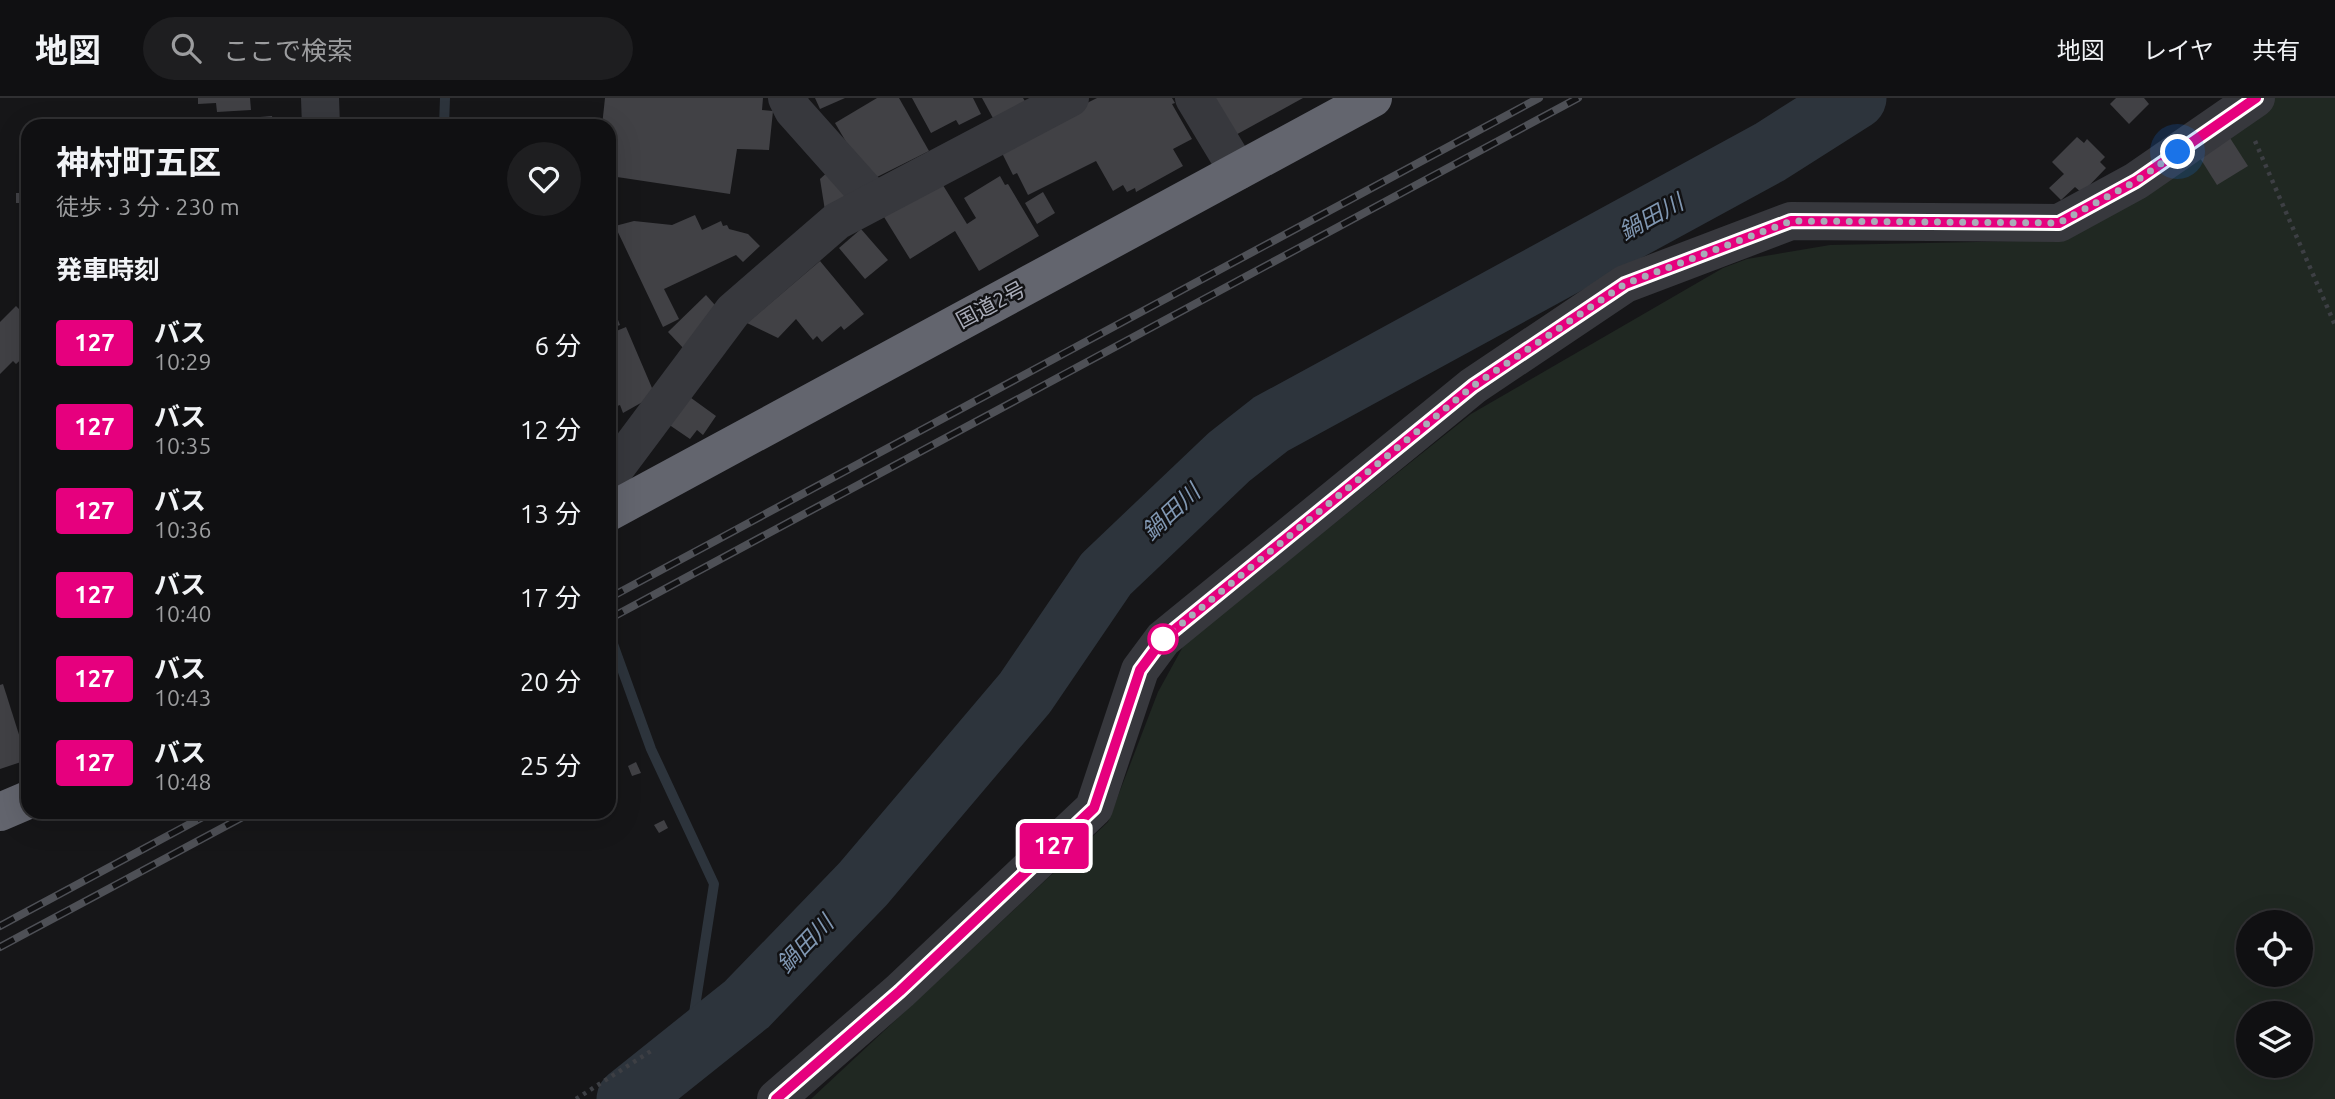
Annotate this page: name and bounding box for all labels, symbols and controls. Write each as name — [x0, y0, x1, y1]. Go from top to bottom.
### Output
search box — [143, 17, 633, 80]
icon: search — [167, 29, 205, 67]
text: 地図 — [35, 31, 101, 68]
text: ここで検索 — [223, 36, 353, 65]
text: 地図 — [2057, 37, 2105, 64]
text: レイヤ — [2143, 37, 2214, 64]
text: 共有 — [2252, 37, 2300, 64]
your location — [2160, 134, 2195, 169]
button: heart — [507, 142, 581, 216]
text: 神村町五区 — [56, 143, 221, 180]
water label: 鍋田川 — [1615, 187, 1690, 244]
text: 徒歩 · 3 分 · 230 m — [56, 194, 240, 219]
text: 発車時刻 — [56, 255, 160, 284]
street label: 国道2号 — [952, 276, 1029, 332]
text: バス — [154, 318, 206, 347]
text: 127 — [74, 329, 115, 356]
text: 6 分 — [534, 331, 581, 360]
text: 10:29 — [154, 349, 212, 374]
text: バス — [154, 402, 206, 431]
text: 127 — [74, 413, 115, 440]
text: 12 分 — [520, 415, 581, 444]
text: 10:35 — [154, 433, 212, 458]
water label: 鍋田川 — [1137, 477, 1207, 544]
text: バス — [154, 486, 206, 515]
text: 127 — [74, 497, 115, 524]
text: 13 分 — [520, 499, 581, 528]
text: 10:36 — [154, 517, 212, 542]
text: バス — [154, 570, 206, 599]
text: 127 — [74, 581, 115, 608]
text: 17 分 — [520, 583, 581, 612]
text: 10:40 — [154, 601, 212, 626]
unlabelled marker — [1148, 624, 1178, 654]
text: バス — [154, 654, 206, 683]
text: 127 — [74, 665, 115, 692]
text: 20 分 — [520, 667, 581, 696]
text: 10:43 — [154, 685, 212, 710]
text: バス — [154, 738, 206, 767]
text: 127 — [74, 749, 115, 776]
text: 25 分 — [520, 751, 581, 780]
text: 10:48 — [154, 769, 212, 794]
line badge: 127 — [1014, 823, 1094, 869]
text: 127 — [1034, 832, 1074, 859]
water label: 鍋田川 — [772, 908, 840, 977]
map controls — [2236, 910, 2313, 1078]
button: locate — [2236, 910, 2313, 987]
button: layers — [2236, 1001, 2313, 1078]

